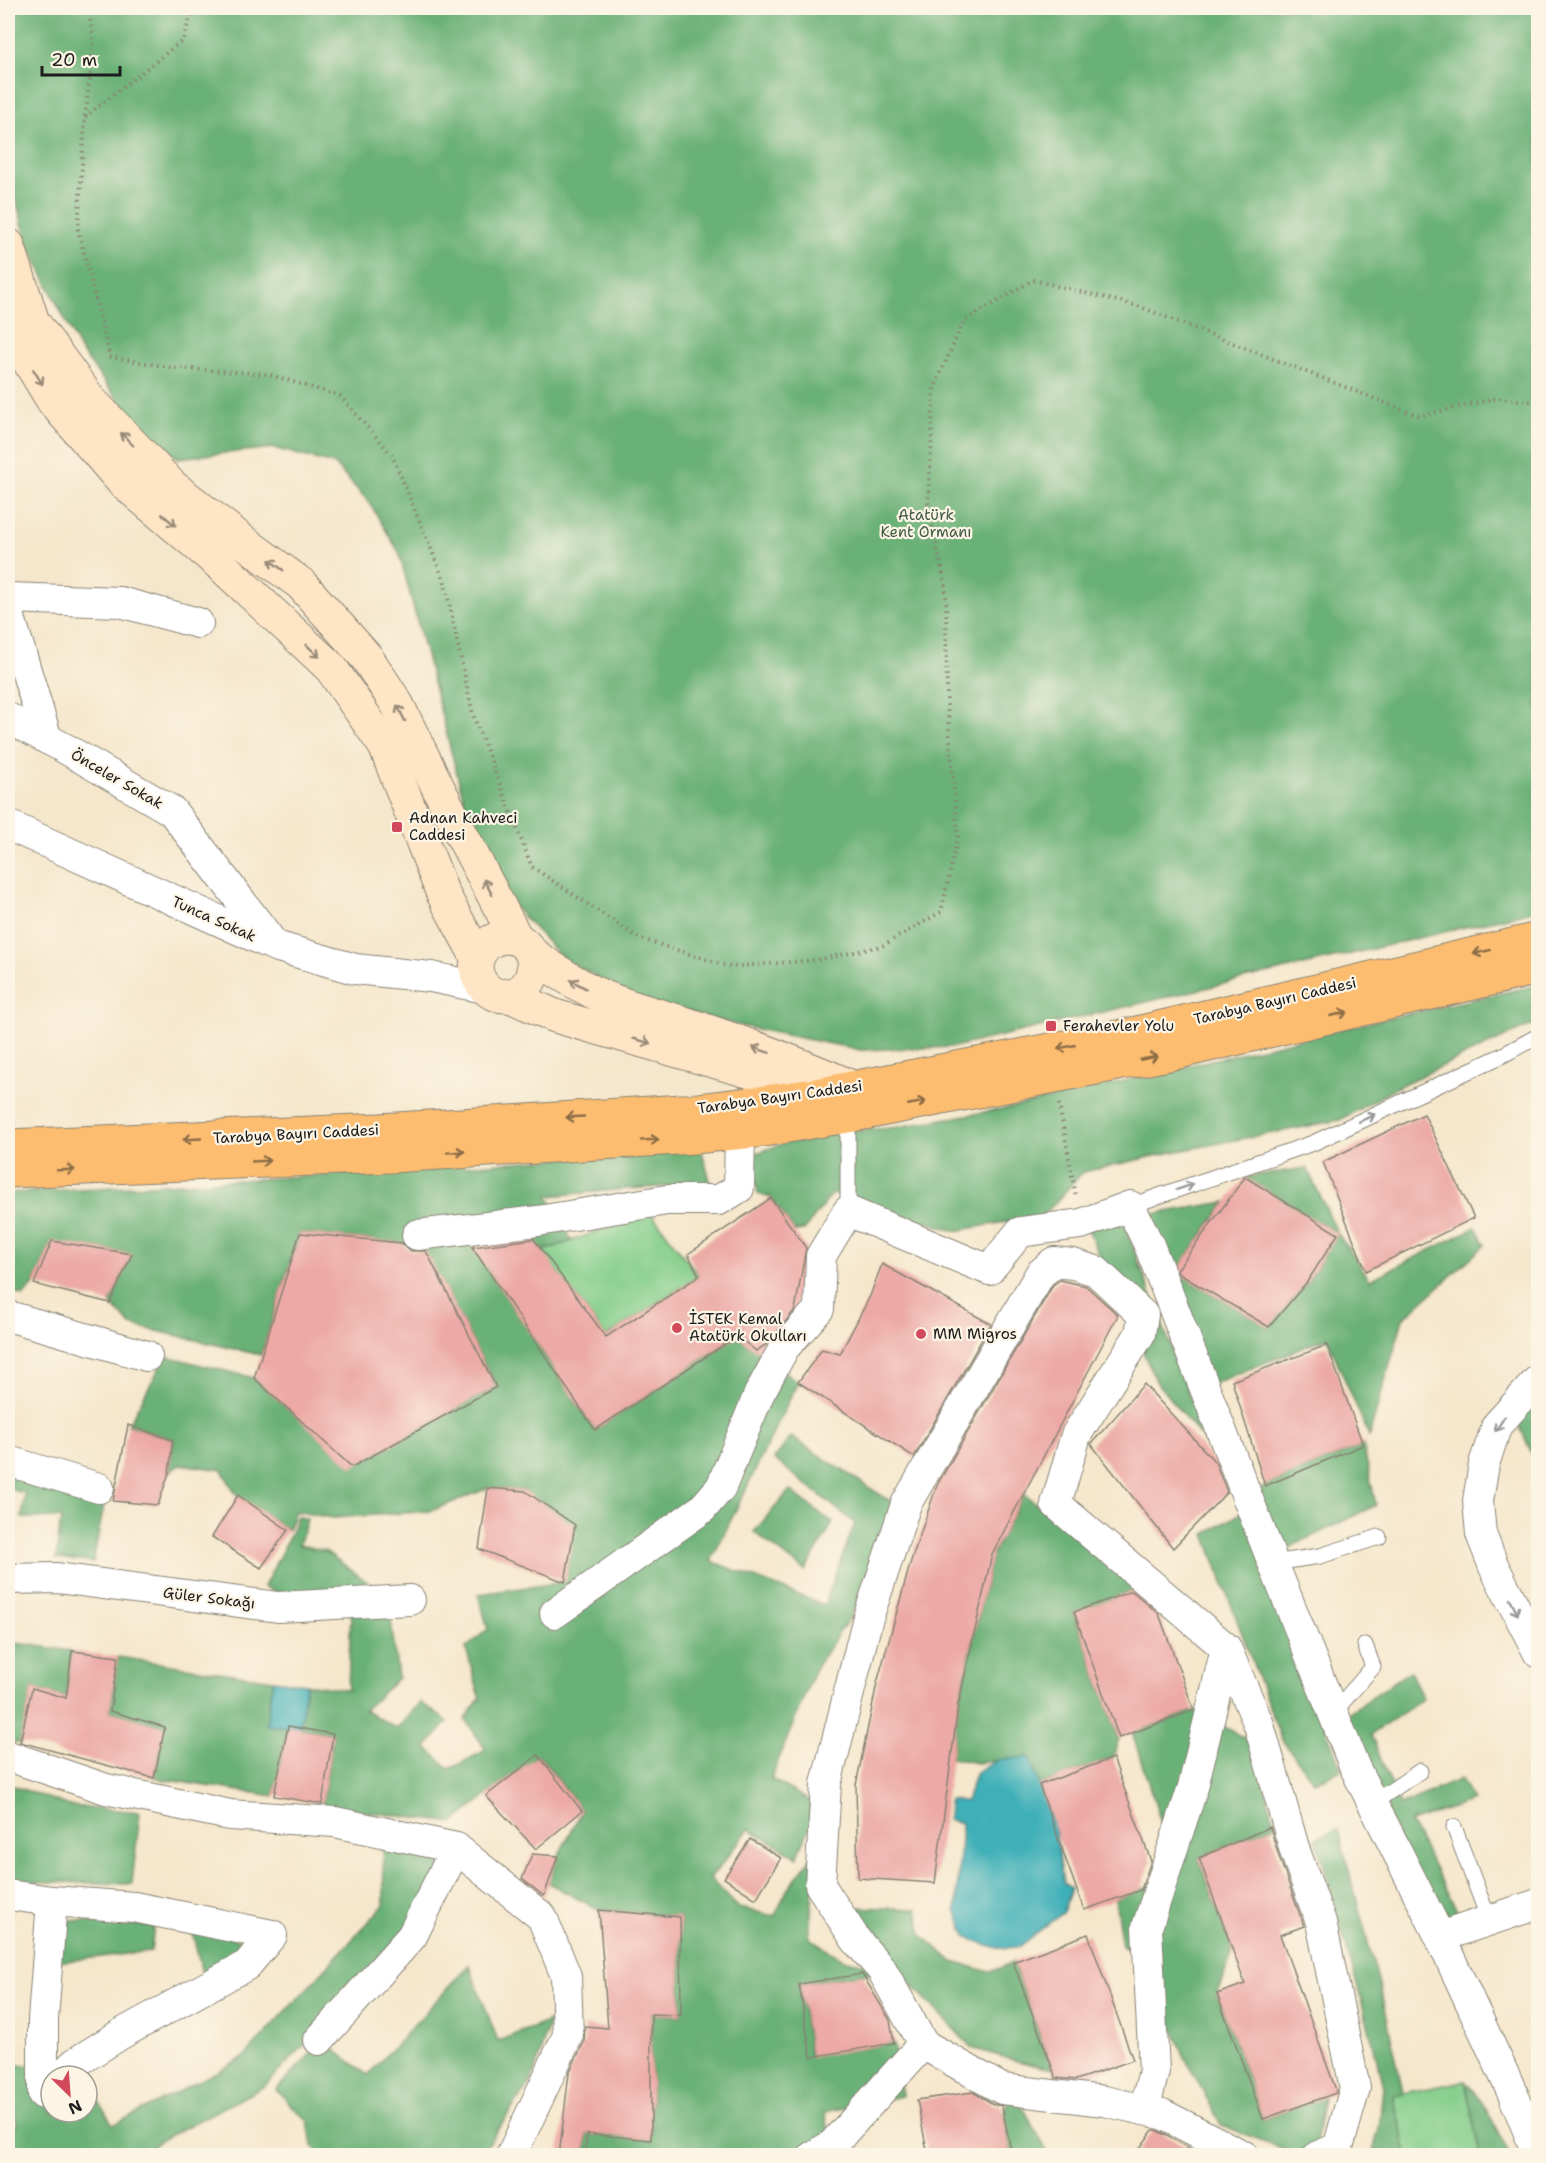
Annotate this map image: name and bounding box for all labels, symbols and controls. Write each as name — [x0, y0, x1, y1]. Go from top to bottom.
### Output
scale bar — [42, 39, 120, 77]
text: 20 m — [51, 48, 97, 72]
one-way arrow — [33, 368, 45, 385]
one-way arrow — [120, 432, 135, 447]
park label: Atatürk Kent Ormanı — [880, 505, 972, 542]
one-way arrow — [161, 514, 177, 527]
one-way arrow — [268, 559, 284, 571]
one-way arrow — [305, 644, 320, 658]
one-way arrow — [394, 704, 406, 722]
street label: Önceler Sokak — [67, 744, 167, 814]
place label: Adnan Kahveci Caddesi — [409, 808, 517, 845]
marker: Adnan Kahveci Caddesi — [390, 820, 404, 834]
one-way arrow — [482, 878, 494, 896]
street label: Tunca Sokak — [169, 892, 259, 946]
one-way arrow — [1472, 947, 1491, 959]
street label: Tarabya Bayırı Caddesi — [1192, 973, 1358, 1029]
one-way arrow — [570, 978, 587, 990]
one-way arrow — [1329, 1008, 1348, 1019]
place label: Ferahevler Yolu — [1063, 1016, 1174, 1036]
marker: Ferahevler Yolu — [1044, 1019, 1058, 1033]
one-way arrow — [632, 1035, 651, 1047]
one-way arrow — [1057, 1042, 1076, 1053]
one-way arrow — [752, 1044, 770, 1055]
one-way arrow — [1139, 1052, 1158, 1063]
street label: Tarabya Bayırı Caddesi — [696, 1076, 864, 1118]
one-way arrow — [906, 1097, 926, 1108]
one-way arrow — [1358, 1111, 1376, 1122]
one-way arrow — [566, 1112, 586, 1123]
street label: Tarabya Bayırı Caddesi — [212, 1120, 380, 1148]
one-way arrow — [182, 1134, 202, 1145]
one-way arrow — [640, 1134, 660, 1145]
one-way arrow — [445, 1146, 465, 1157]
one-way arrow — [250, 1156, 270, 1167]
one-way arrow — [55, 1164, 75, 1175]
one-way arrow — [1175, 1180, 1194, 1191]
place label: İSTEK Kemal Atatürk Okulları — [689, 1309, 807, 1346]
marker: İSTEK Kemal Atatürk Okulları — [670, 1321, 684, 1335]
place label: MM Migros — [933, 1324, 1017, 1344]
marker: MM Migros — [914, 1327, 928, 1341]
one-way arrow — [1494, 1415, 1506, 1432]
street label: Güler Sokağı — [162, 1582, 256, 1614]
one-way arrow — [1509, 1598, 1520, 1616]
north arrow — [39, 2064, 99, 2124]
text: N — [65, 2095, 85, 2119]

